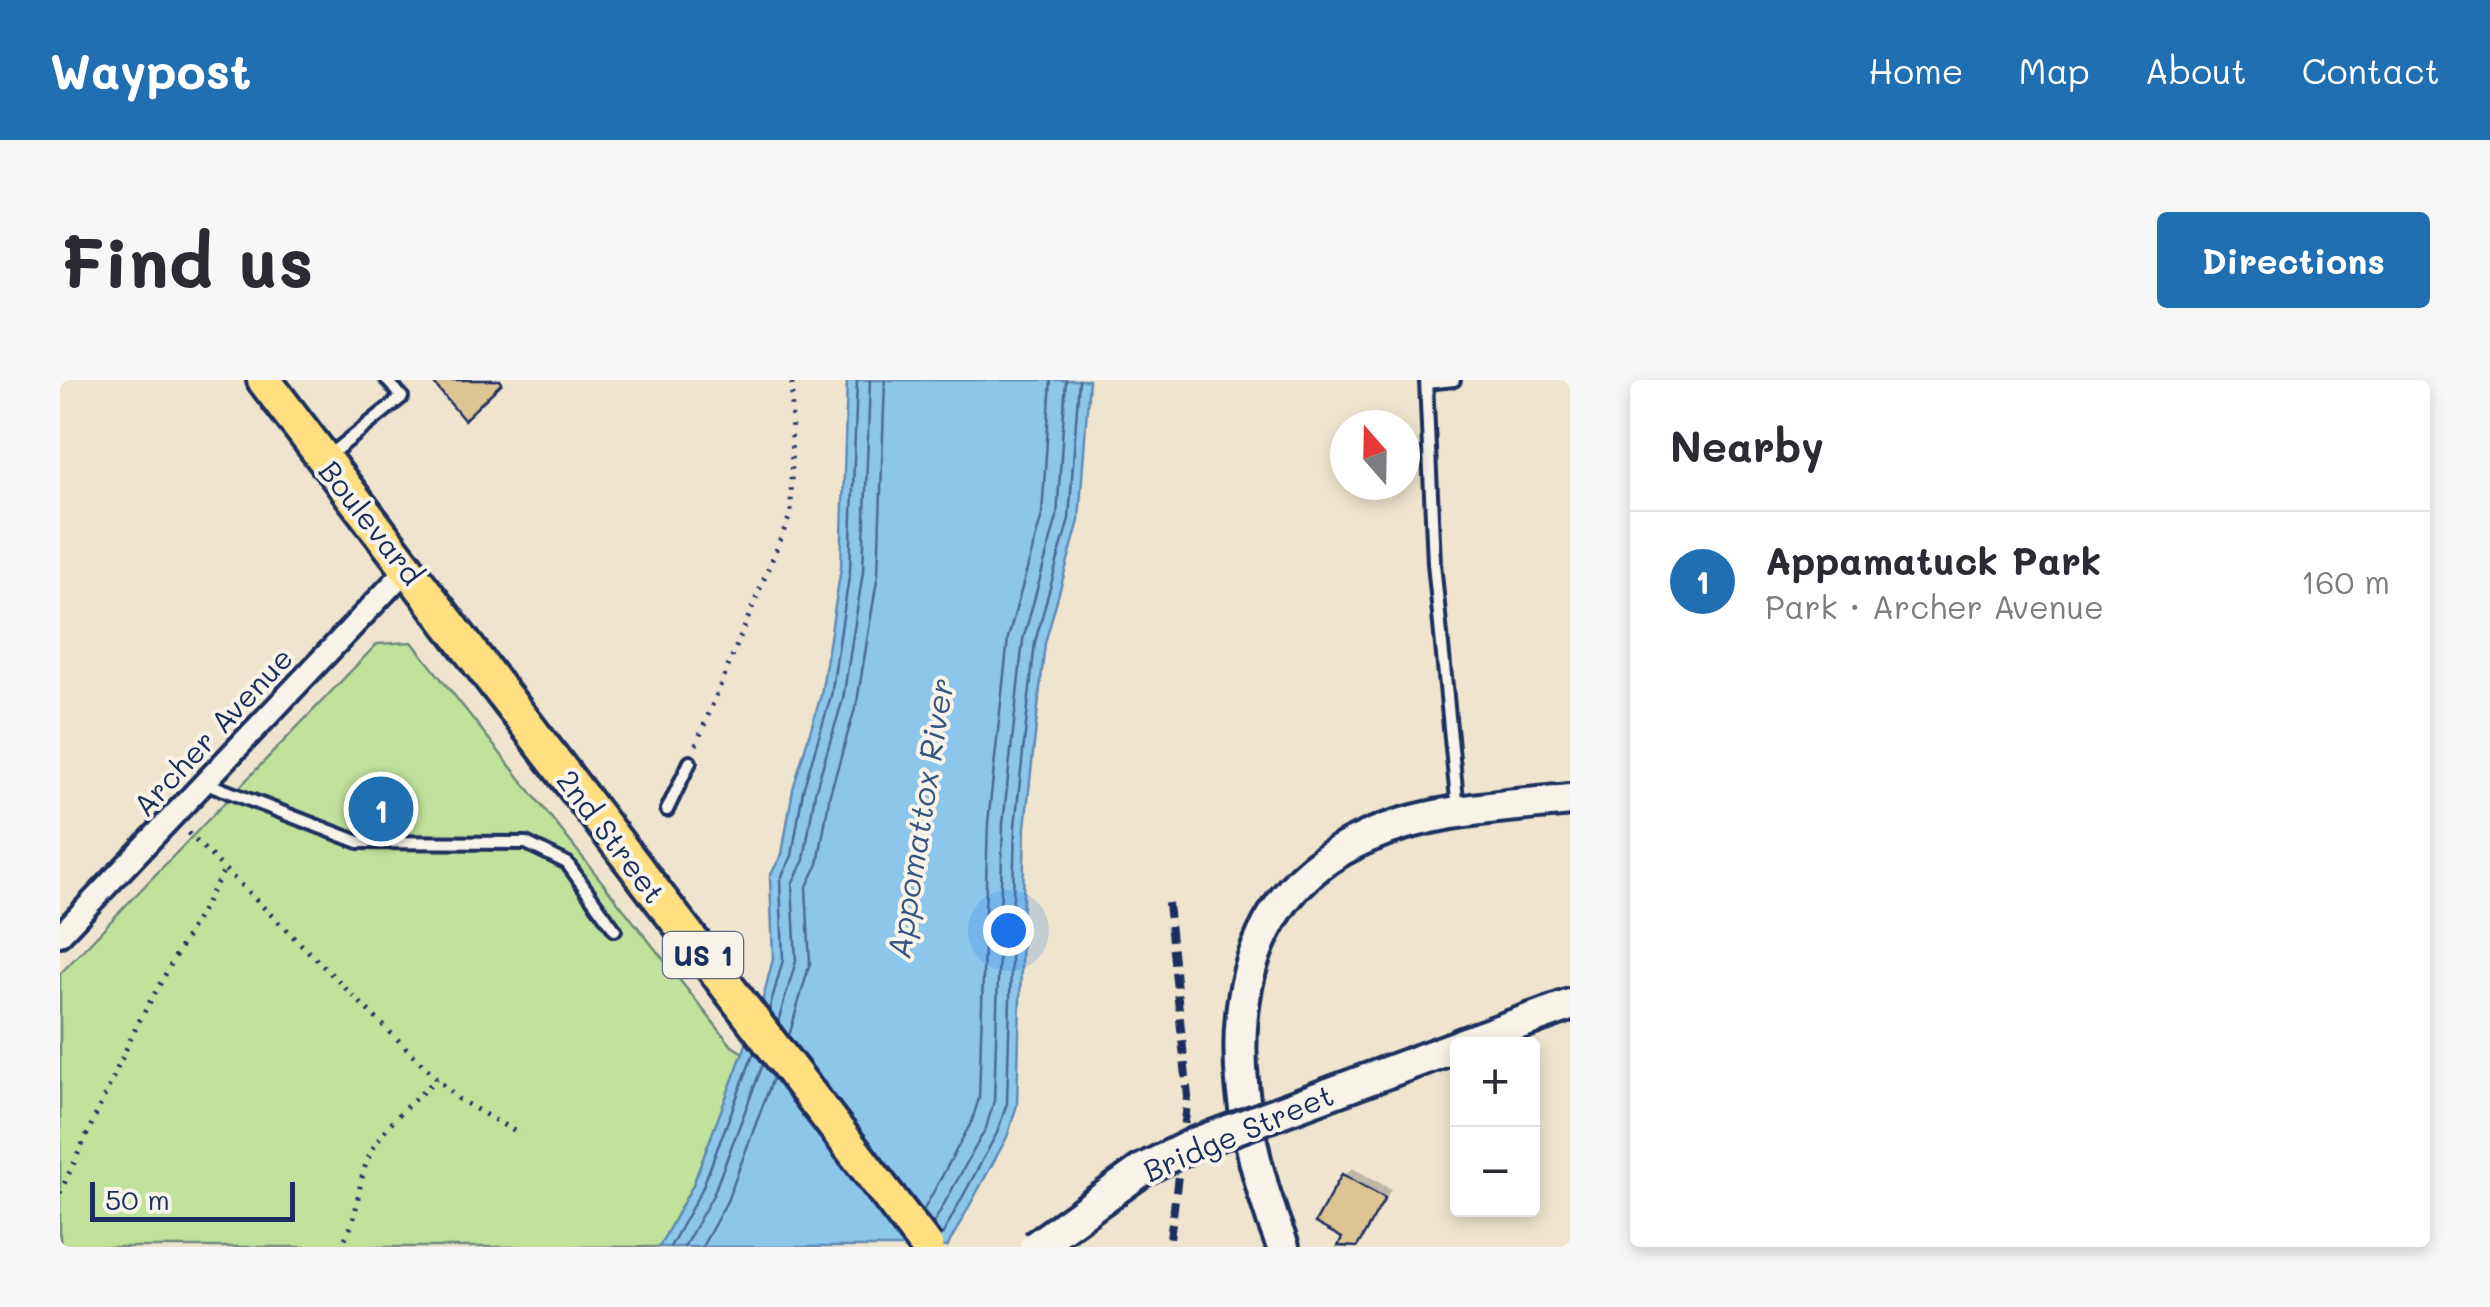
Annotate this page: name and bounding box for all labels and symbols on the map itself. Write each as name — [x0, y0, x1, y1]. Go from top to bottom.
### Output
north arrow — [1330, 410, 1420, 500]
street label: Boulevard — [311, 452, 433, 592]
street label: Archer Avenue — [123, 638, 301, 824]
water label: Appomattox River — [876, 675, 962, 961]
street label: 2nd Street — [549, 761, 675, 911]
pin: 1 — [348, 772, 414, 846]
your location — [983, 905, 1034, 956]
road number: US 1 — [663, 932, 743, 978]
street label: Bridge Street — [1137, 1074, 1339, 1190]
scale bar — [90, 1177, 295, 1221]

